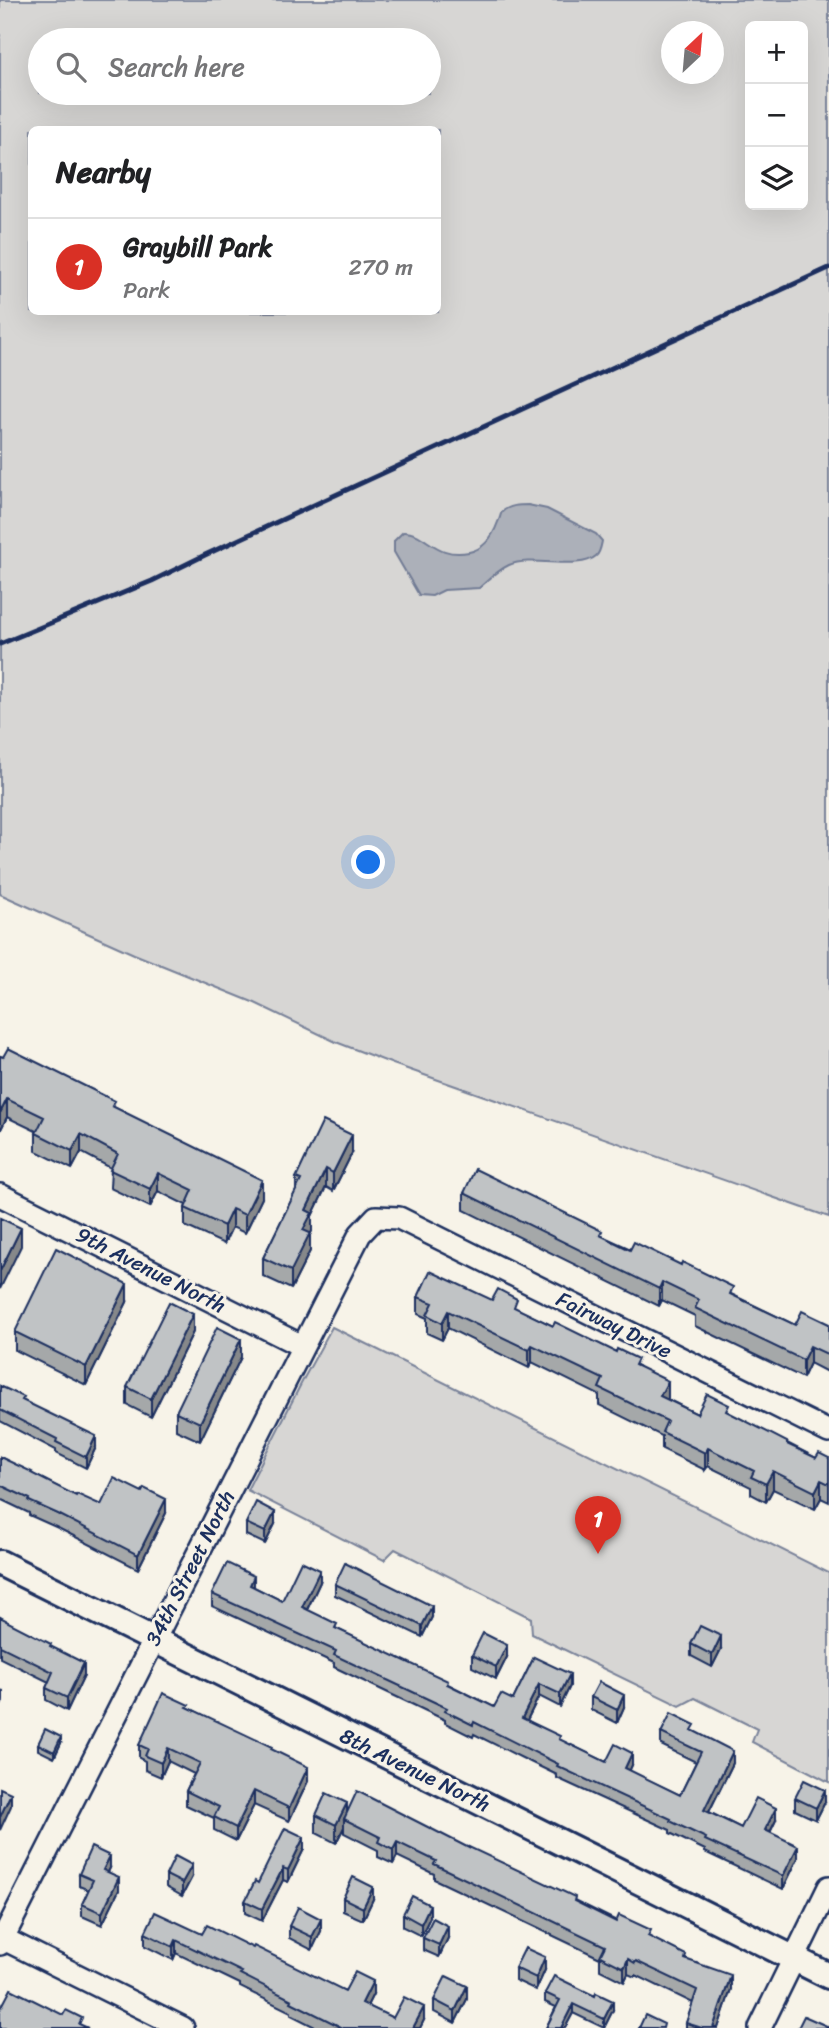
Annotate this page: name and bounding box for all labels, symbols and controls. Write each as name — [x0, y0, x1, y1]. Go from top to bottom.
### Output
north arrow — [661, 21, 724, 84]
map controls — [745, 21, 808, 210]
button: + — [745, 21, 808, 84]
search box — [28, 28, 441, 105]
text: Search here — [108, 44, 245, 90]
icon: search — [52, 48, 90, 86]
button: − — [745, 84, 808, 147]
text: Nearby — [56, 145, 151, 199]
button: layers — [745, 147, 808, 210]
text: Graybill Park — [123, 224, 272, 270]
text: 1 — [74, 247, 84, 288]
text: 270 m — [348, 247, 413, 288]
text: Park — [123, 270, 170, 311]
your location — [351, 845, 385, 879]
street label: 9th Avenue North — [69, 1216, 233, 1324]
street label: Fairway Drive — [549, 1280, 679, 1370]
street label: 34th Street North — [134, 1483, 246, 1653]
pin: 1 — [575, 1496, 621, 1554]
street label: 8th Avenue North — [333, 1717, 497, 1823]

